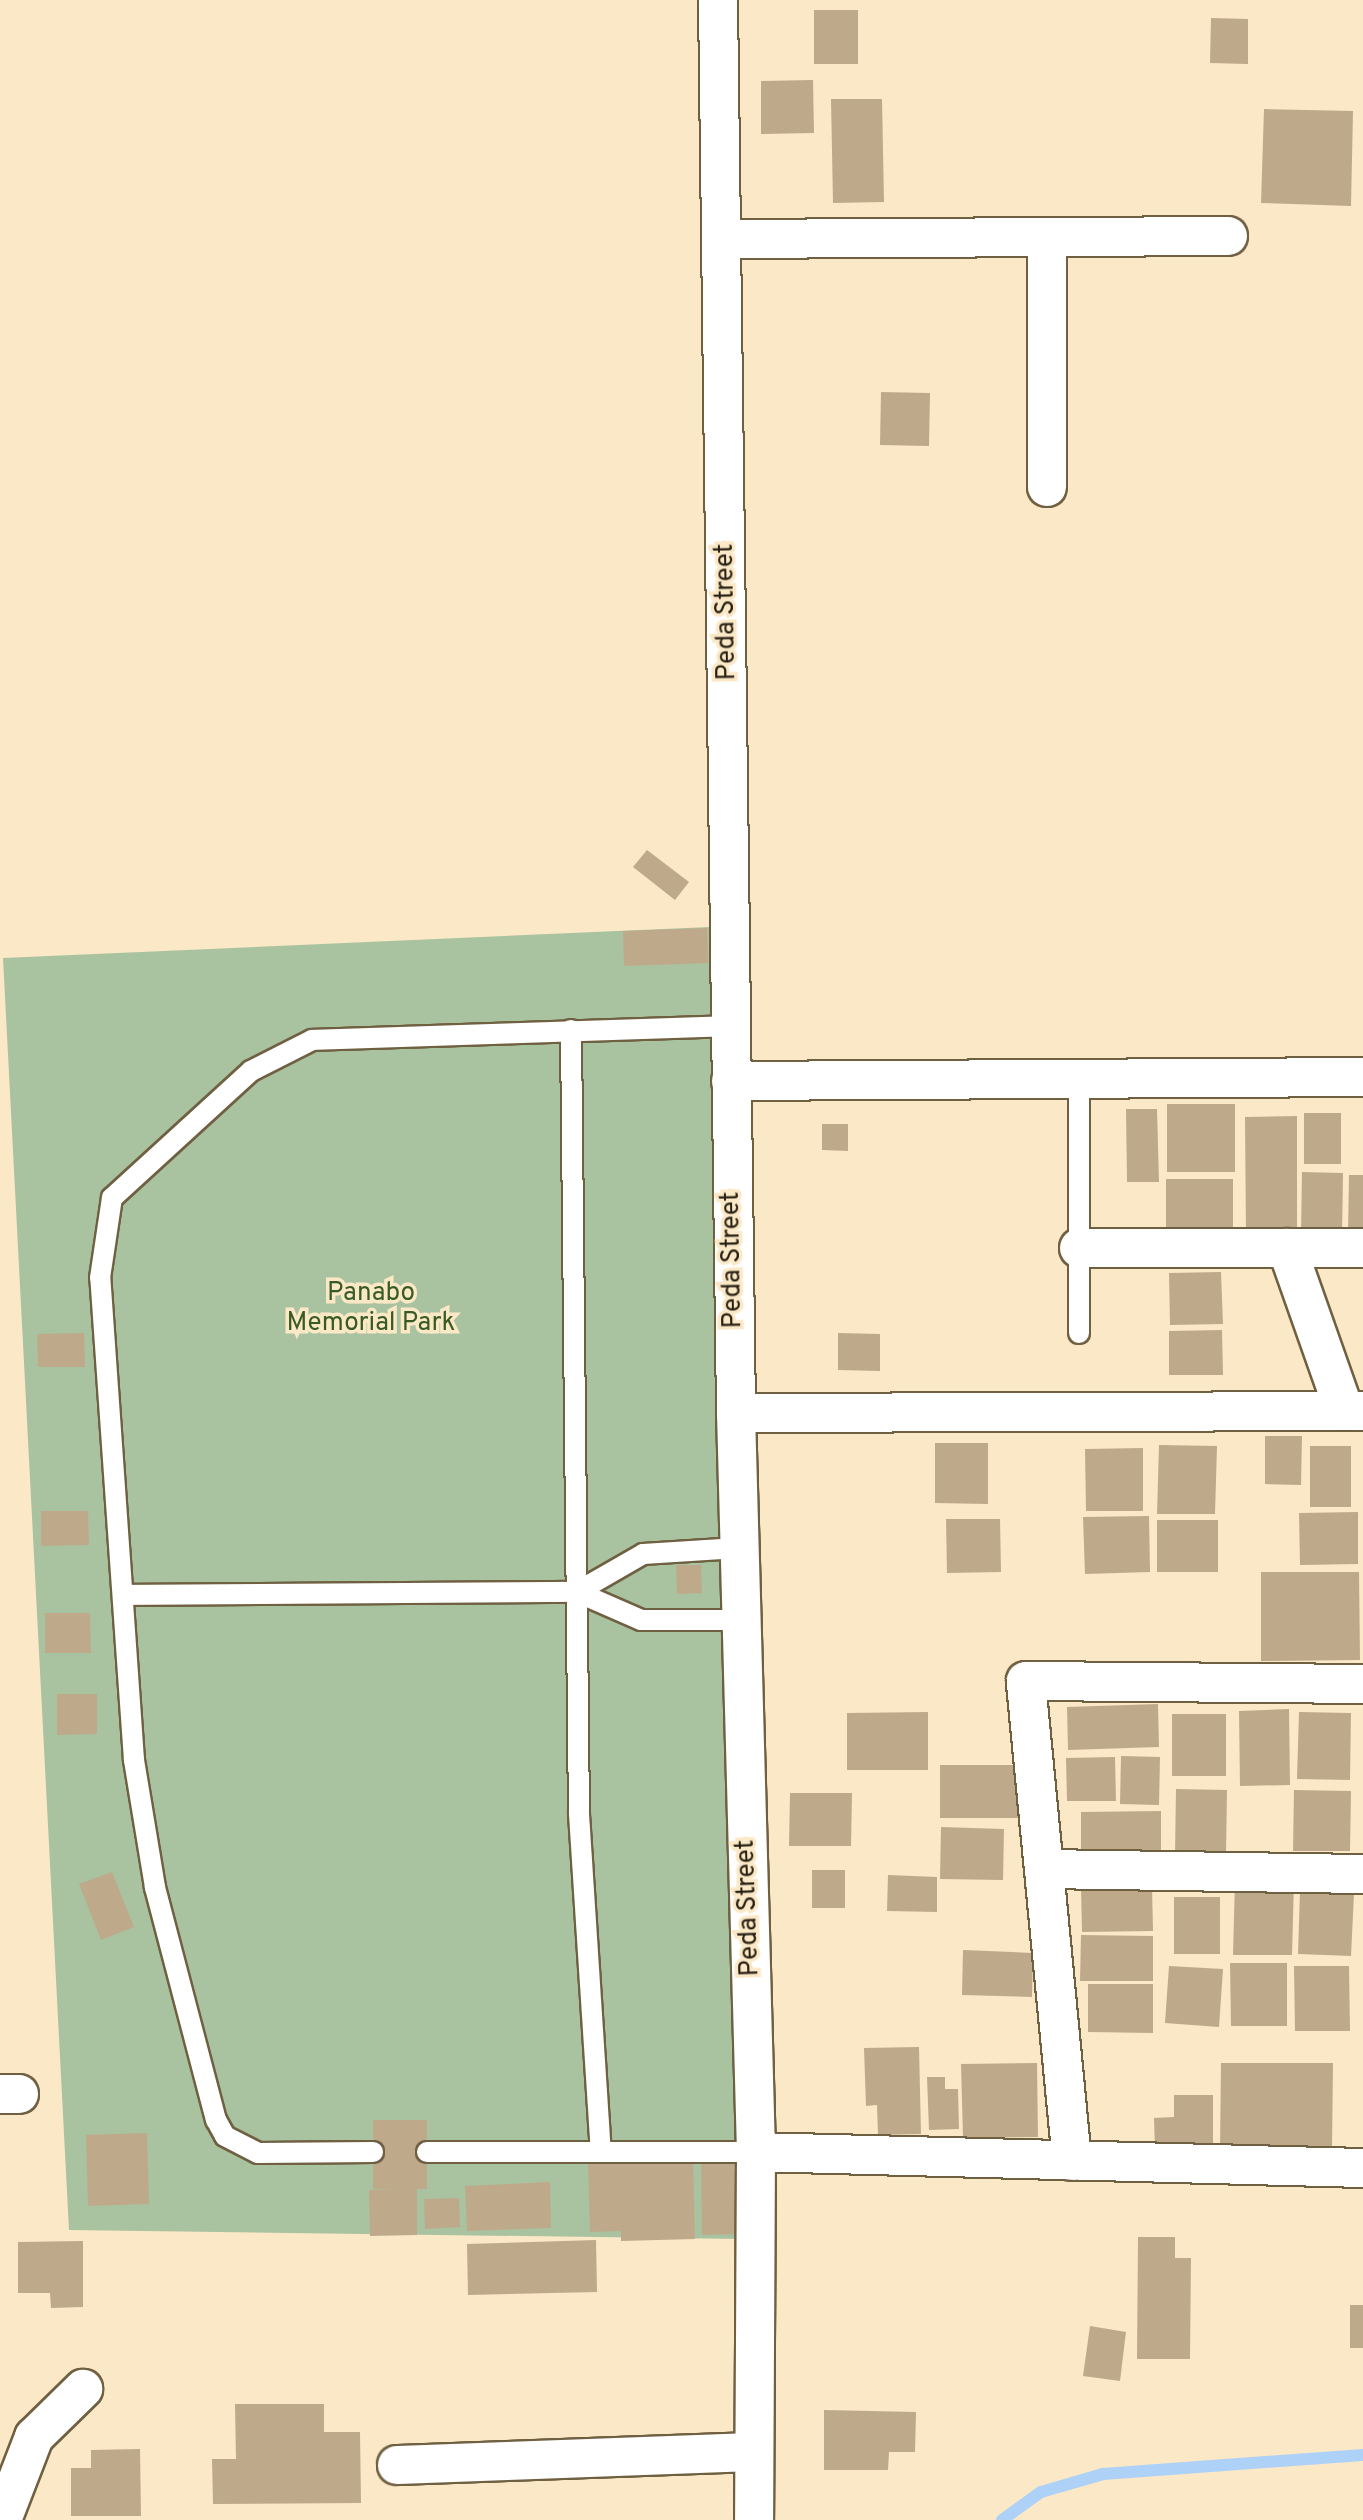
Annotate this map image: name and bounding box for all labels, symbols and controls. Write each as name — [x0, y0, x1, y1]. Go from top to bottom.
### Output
street label: Peda Street — [710, 543, 744, 681]
street label: Peda Street — [716, 1191, 750, 1329]
park label: Panabo Memorial Park — [287, 1278, 455, 1340]
street label: Peda Street — [731, 1839, 767, 1977]

